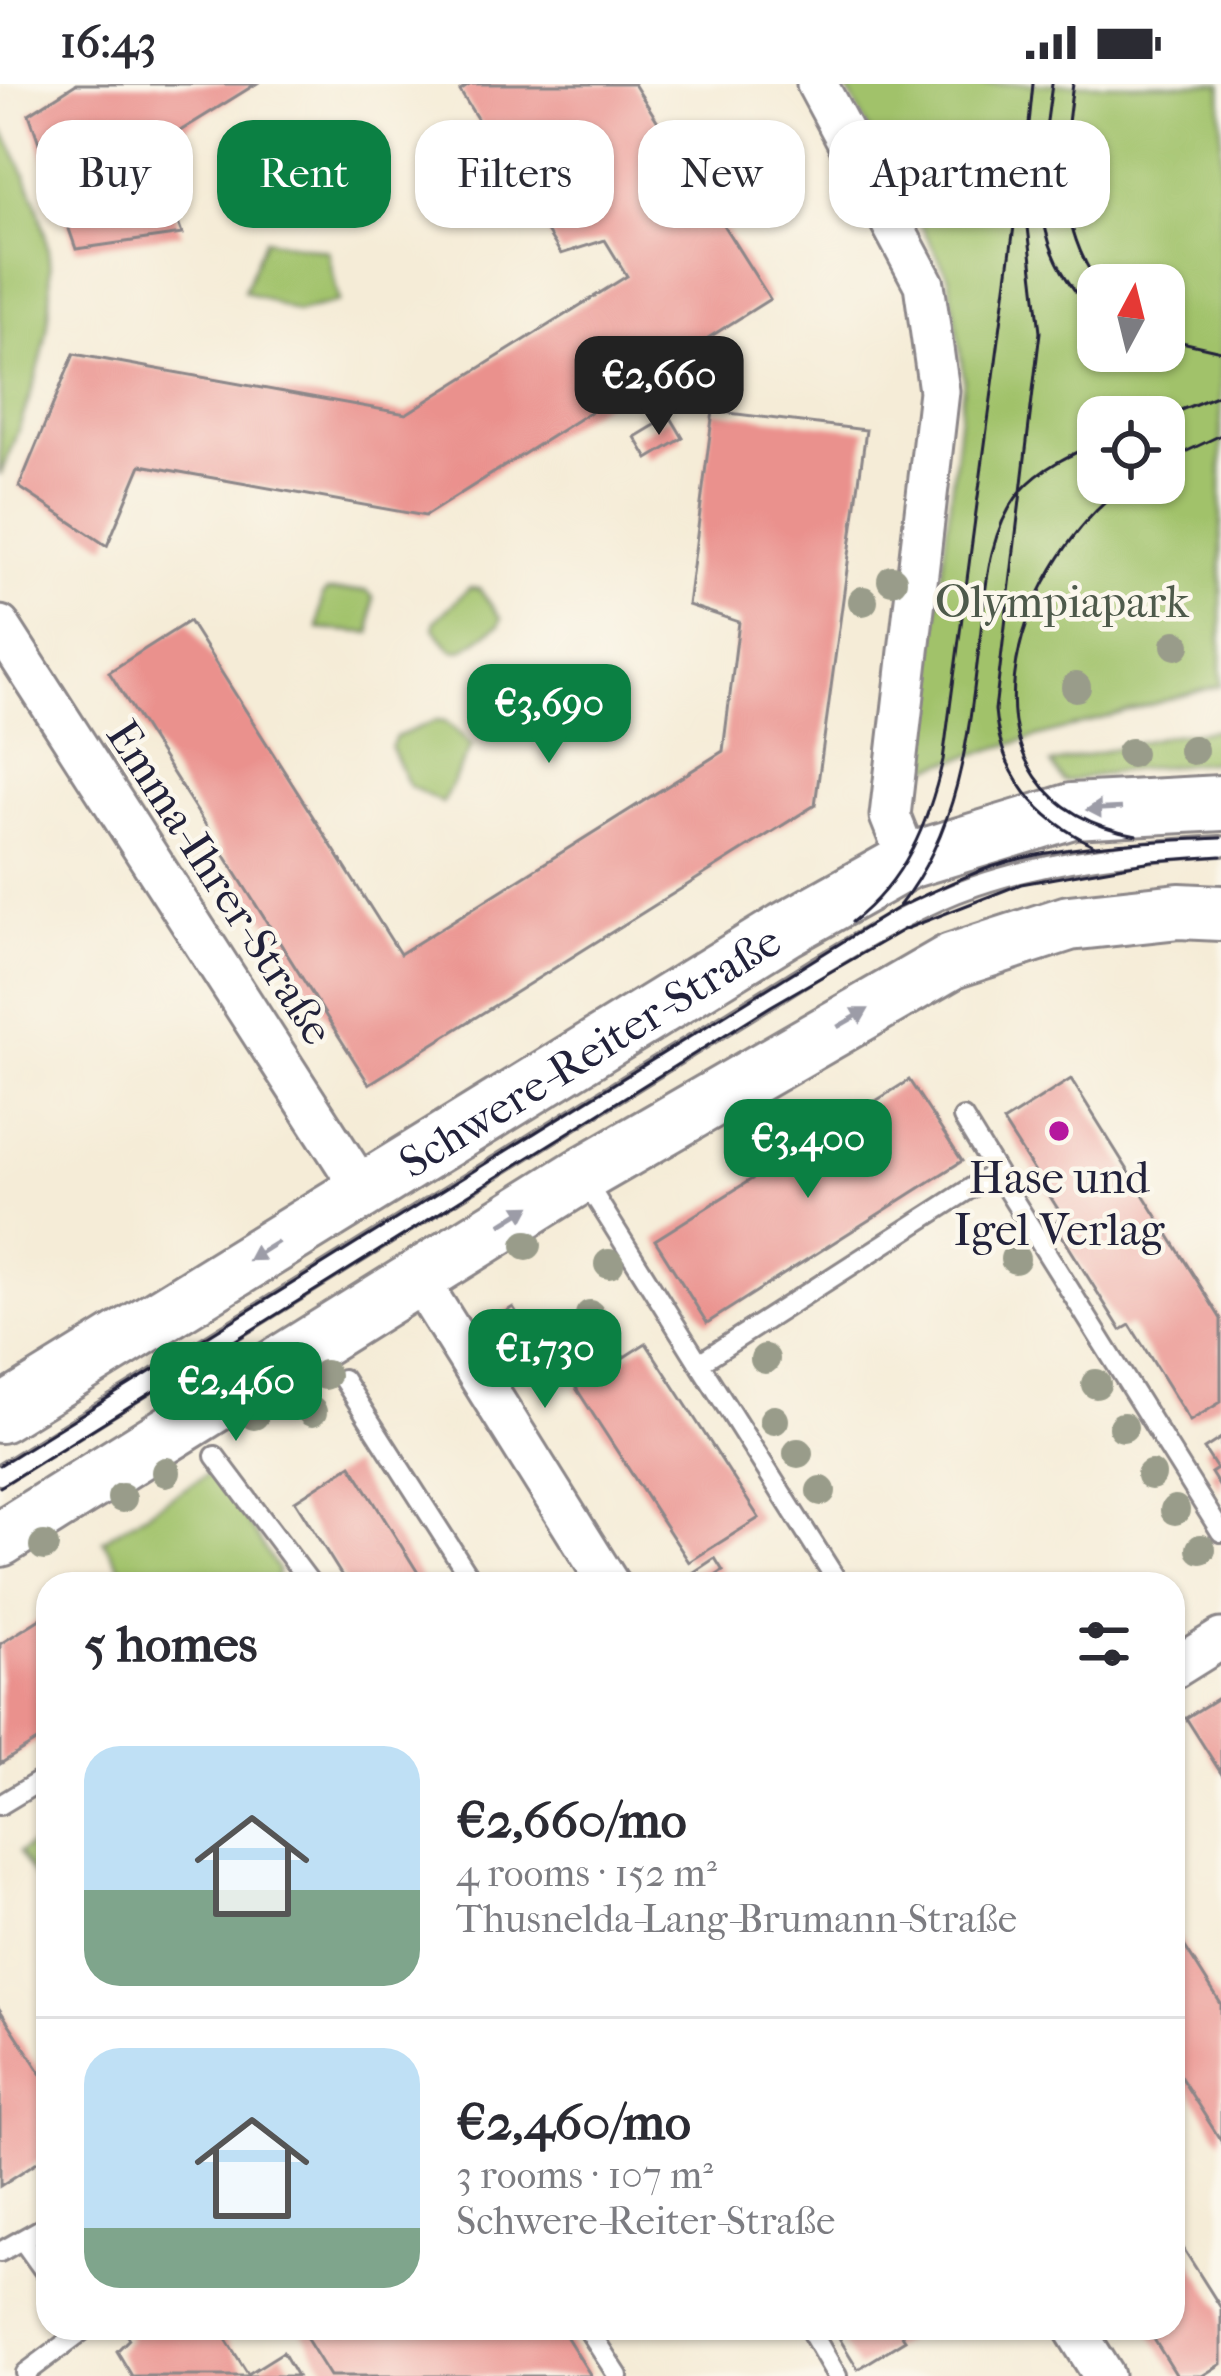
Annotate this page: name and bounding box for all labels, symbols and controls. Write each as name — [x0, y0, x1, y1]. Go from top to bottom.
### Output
text: 16:43 — [60, 16, 156, 69]
chip: Buy — [36, 120, 193, 228]
chip: Rent — [217, 120, 391, 228]
chip: Filters — [415, 120, 614, 228]
chip: New — [638, 120, 805, 228]
chip: Apartment — [829, 120, 1110, 228]
north arrow — [1077, 264, 1185, 372]
map controls — [1077, 264, 1185, 504]
pin: €2,660 — [561, 336, 757, 438]
text: €2,660 — [602, 352, 716, 398]
button: locate — [1077, 396, 1185, 504]
park label: Olympiapark — [935, 576, 1190, 629]
pin: €3,690 — [451, 664, 647, 766]
text: €3,690 — [494, 680, 604, 726]
street label: Emma-Ihrer-Straße — [95, 711, 344, 1055]
one-way arrow — [1084, 800, 1122, 819]
street label: Schwere-Reiter-Straße — [390, 914, 790, 1190]
one-way arrow — [836, 1009, 870, 1030]
pin: €3,400 — [710, 1099, 906, 1201]
text: €3,400 — [751, 1115, 865, 1161]
marker: Hase und Igel Verlag — [1046, 1118, 1072, 1144]
place label: Hase und Igel Verlag — [954, 1152, 1165, 1257]
one-way arrow — [500, 1205, 533, 1227]
one-way arrow — [247, 1240, 279, 1262]
pin: €1,730 — [447, 1309, 643, 1411]
text: €1,730 — [495, 1325, 595, 1371]
pin: €2,460 — [138, 1342, 334, 1444]
text: €2,460 — [177, 1358, 295, 1404]
icon: filters — [1071, 1611, 1137, 1677]
text: 5 homes — [84, 1614, 257, 1674]
text: €2,660/mo — [456, 1790, 687, 1850]
icon: home — [180, 1794, 324, 1938]
text: 4 rooms · 152 m² — [456, 1850, 717, 1896]
text: Thusnelda-Lang-Brumann-Straße — [456, 1896, 1017, 1942]
text: €2,460/mo — [456, 2092, 691, 2152]
icon: home — [180, 2096, 324, 2240]
text: 3 rooms · 107 m² — [456, 2152, 713, 2198]
text: Schwere-Reiter-Straße — [456, 2198, 835, 2244]

